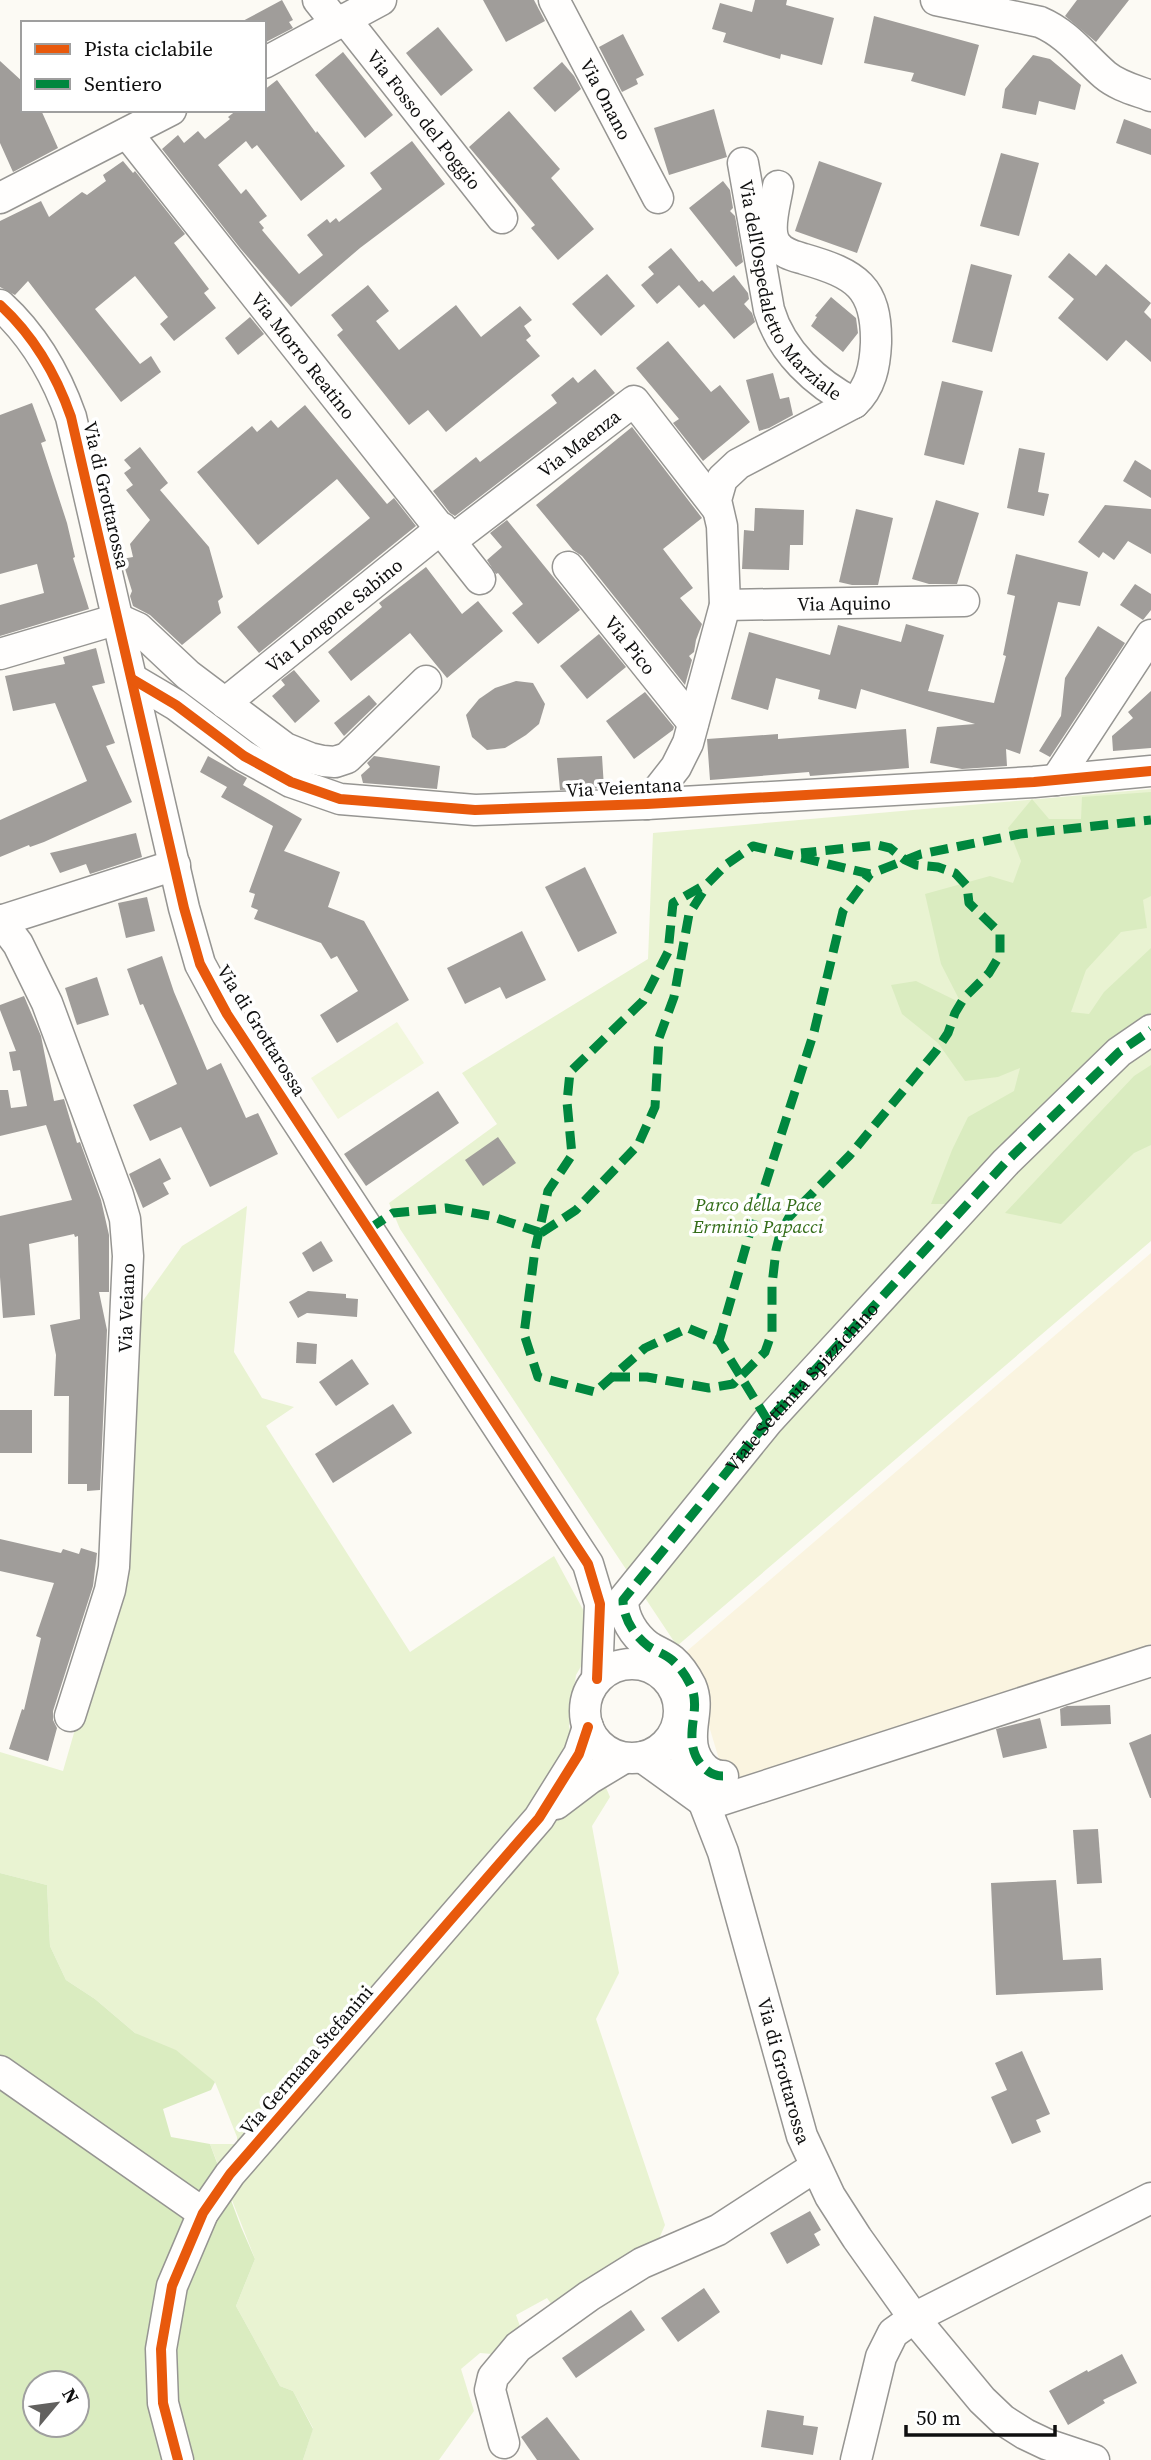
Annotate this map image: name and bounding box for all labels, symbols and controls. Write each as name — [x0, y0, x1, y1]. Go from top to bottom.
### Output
legend — [21, 21, 266, 112]
text: Pista ciclabile — [84, 34, 213, 63]
street label: Via Fosso del Poggio — [361, 44, 488, 195]
street label: Via Onano — [574, 54, 638, 144]
text: Sentiero — [84, 69, 162, 98]
street label: Via dell'Ospedaletto Marziale — [733, 178, 847, 406]
street label: Via Morro Reatino — [245, 287, 362, 425]
street label: Via Maenza — [532, 403, 626, 483]
street label: Via di Grottarossa — [77, 419, 137, 572]
street label: Via Longone Sabino — [260, 552, 408, 678]
street label: Via Aquino — [797, 589, 891, 617]
street label: Via Pico — [599, 610, 662, 680]
street label: Via Veientana — [565, 771, 683, 803]
street label: Via di Grottarossa — [211, 959, 313, 1101]
park label: Parco della Pace Erminio Papacci — [692, 1191, 824, 1239]
street label: Via Veiano — [111, 1263, 141, 1353]
street label: Viale Settimia Spizzichino — [719, 1296, 884, 1477]
street label: Via Germana Stefanini — [234, 1979, 379, 2141]
street label: Via di Grottarossa — [751, 1995, 817, 2149]
north arrow — [21, 2369, 91, 2439]
text: N — [56, 2383, 86, 2408]
scale bar — [906, 2394, 1055, 2438]
text: 50 m — [916, 2403, 961, 2432]

